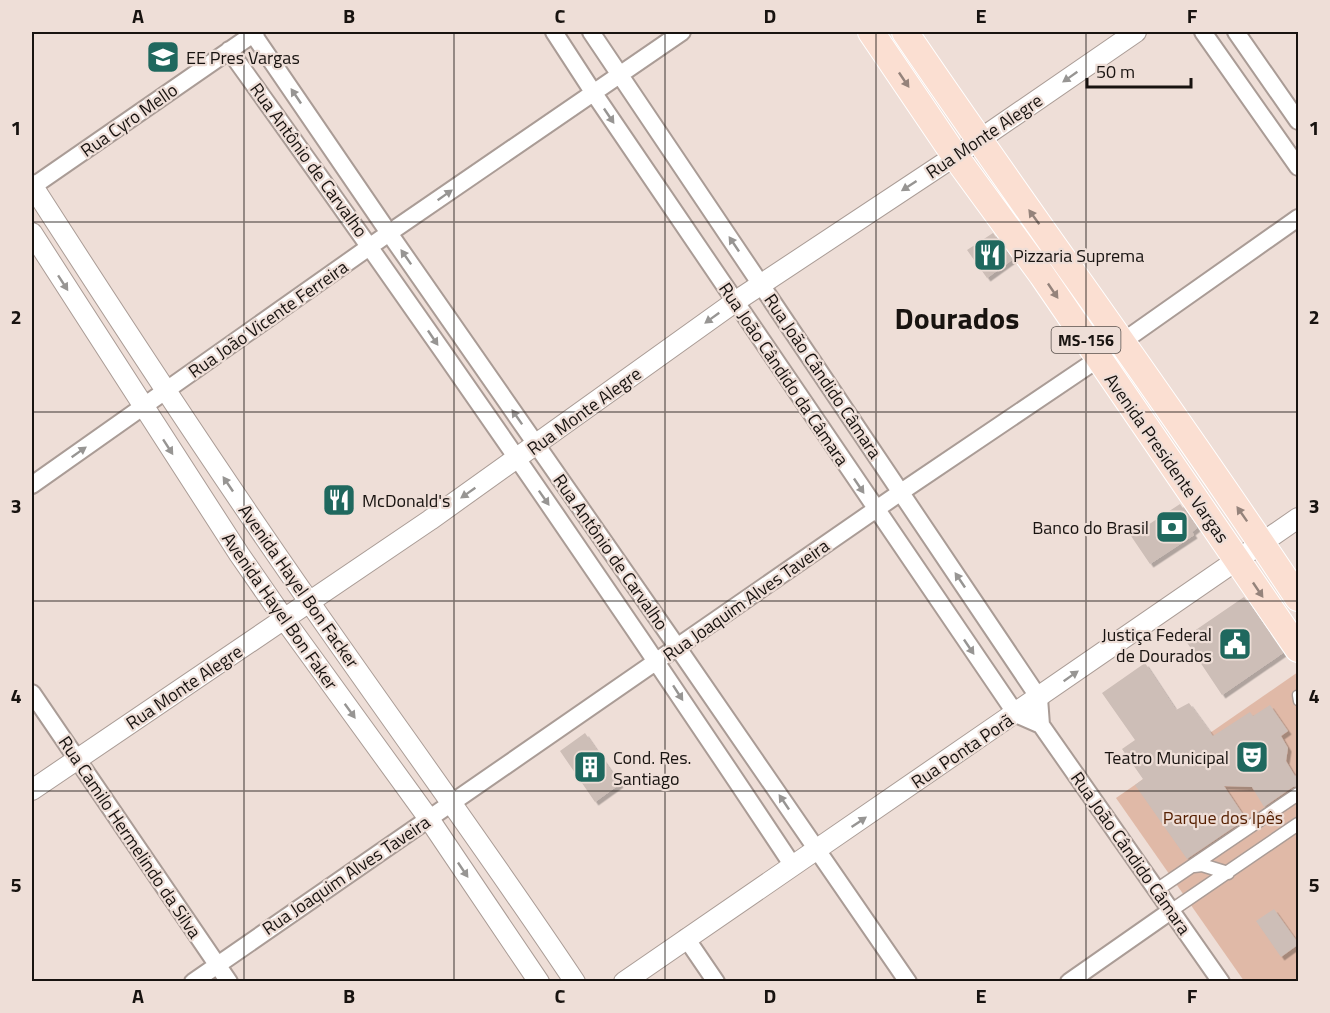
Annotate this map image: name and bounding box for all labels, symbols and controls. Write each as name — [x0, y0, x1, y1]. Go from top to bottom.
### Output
text: A — [132, 0, 144, 31]
text: B — [343, 0, 355, 31]
text: C — [555, 0, 566, 31]
text: D — [764, 0, 776, 31]
text: E — [975, 0, 987, 31]
text: F — [1187, 0, 1198, 31]
school or university icon: EE Pres Vargas — [145, 39, 181, 75]
place label: EE Pres Vargas — [186, 44, 300, 71]
scale bar — [1087, 51, 1190, 89]
text: 50 m — [1096, 58, 1135, 85]
one-way arrow — [1063, 71, 1079, 83]
one-way arrow — [898, 72, 909, 88]
street label: Rua Cyro Mello — [75, 76, 183, 164]
street label: Rua Antônio de Carvalho — [244, 77, 374, 243]
street label: Rua Monte Alegre — [920, 87, 1048, 185]
one-way arrow — [290, 88, 301, 105]
one-way arrow — [603, 107, 615, 123]
text: 1 — [10, 112, 22, 143]
text: 1 — [1308, 112, 1320, 143]
one-way arrow — [901, 181, 917, 192]
one-way arrow — [437, 190, 453, 201]
one-way arrow — [1028, 210, 1040, 226]
one-way arrow — [728, 236, 740, 252]
restaurant icon: Pizzaria Suprema — [972, 237, 1008, 273]
place label: Pizzaria Suprema — [1013, 242, 1144, 269]
one-way arrow — [400, 250, 412, 266]
street label: Rua João Vicente Ferreira — [183, 254, 353, 384]
one-way arrow — [57, 275, 68, 291]
street label: Rua João Cândido da Câmara — [712, 277, 856, 471]
one-way arrow — [1047, 283, 1058, 299]
street label: Rua João Cândido Câmara — [758, 288, 888, 464]
district label: Dourados — [895, 295, 1019, 341]
text: 2 — [10, 301, 22, 332]
text: 2 — [1308, 301, 1320, 332]
one-way arrow — [705, 312, 721, 324]
road number: MS-156 — [1052, 327, 1120, 353]
one-way arrow — [427, 329, 439, 345]
street label: Rua Monte Alegre — [521, 360, 647, 462]
street label: Avenida Presidente Vargas — [1098, 368, 1236, 548]
one-way arrow — [511, 410, 523, 426]
one-way arrow — [163, 438, 174, 455]
one-way arrow — [72, 446, 87, 458]
street label: Rua Antônio de Carvalho — [547, 468, 675, 636]
one-way arrow — [223, 476, 234, 492]
one-way arrow — [854, 478, 865, 494]
restaurant icon: McDonald's — [321, 482, 357, 518]
place label: McDonald's — [362, 487, 450, 514]
one-way arrow — [461, 487, 477, 499]
text: 3 — [10, 490, 22, 521]
one-way arrow — [538, 490, 550, 506]
text: 3 — [1308, 490, 1320, 521]
street label: Avenida Hayel Bon Facker — [232, 499, 366, 673]
one-way arrow — [1236, 507, 1248, 523]
bank icon: Banco do Brasil — [1154, 509, 1190, 545]
place label: Banco do Brasil — [1032, 514, 1149, 541]
street label: Avenida Hayel Bon Faker — [215, 527, 345, 695]
street label: Rua Joaquim Alves Taveira — [657, 532, 835, 668]
one-way arrow — [955, 572, 966, 588]
one-way arrow — [1252, 582, 1263, 598]
place label: Justiça Federal de Dourados — [1102, 621, 1212, 669]
public building icon: Justiça Federal de Dourados — [1217, 626, 1253, 662]
street label: Rua Monte Alegre — [120, 638, 248, 736]
one-way arrow — [963, 639, 974, 655]
one-way arrow — [1063, 670, 1079, 682]
text: 4 — [10, 680, 22, 711]
text: 4 — [1308, 680, 1320, 711]
one-way arrow — [673, 685, 684, 701]
one-way arrow — [344, 704, 356, 719]
street label: Rua Ponta Porã — [906, 707, 1018, 795]
street label: Rua Camilo Hermelindo da Silva — [52, 730, 208, 944]
theatre icon: Teatro Municipal — [1234, 739, 1270, 775]
place label: Cond. Res. Santiago — [613, 744, 691, 792]
place label: Teatro Municipal — [1104, 744, 1229, 771]
building icon: Cond. Res. Santiago — [572, 749, 608, 785]
street label: Rua João Cândido Câmara — [1064, 766, 1198, 940]
one-way arrow — [779, 794, 790, 810]
park label: Parque dos Ipês — [1163, 804, 1283, 831]
street label: Rua Joaquim Alves Taveira — [257, 809, 435, 941]
one-way arrow — [850, 816, 866, 828]
one-way arrow — [458, 862, 469, 878]
text: 5 — [10, 869, 22, 900]
text: 5 — [1308, 869, 1320, 900]
text: A — [132, 980, 144, 1011]
text: B — [343, 980, 355, 1011]
text: C — [555, 980, 566, 1011]
text: D — [764, 980, 776, 1011]
text: E — [975, 980, 987, 1011]
text: F — [1187, 980, 1198, 1011]

